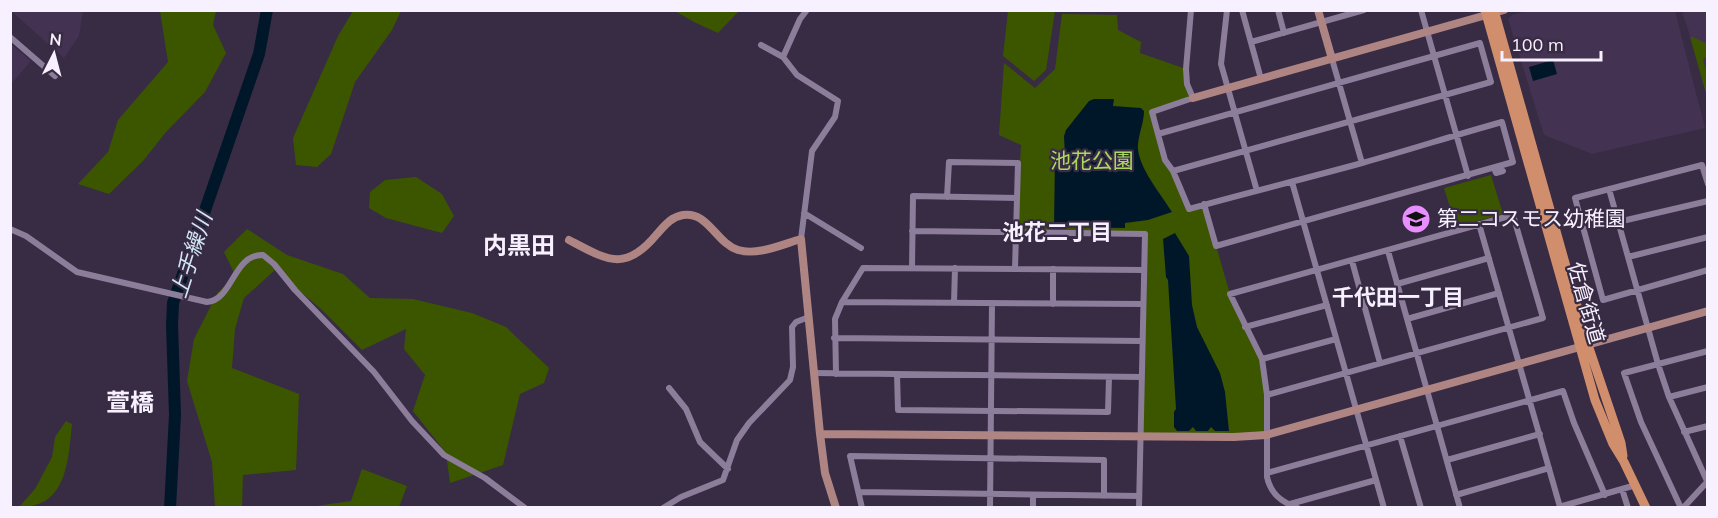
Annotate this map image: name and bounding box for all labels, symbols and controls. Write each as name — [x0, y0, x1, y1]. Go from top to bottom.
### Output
north arrow — [24, 24, 84, 84]
scale bar — [1502, 24, 1601, 62]
text: N — [49, 29, 63, 50]
text: 100 m — [1511, 33, 1564, 56]
park label: 池花公園 — [1050, 147, 1134, 173]
school or university icon: 第二コスモス幼稚園 — [1400, 203, 1432, 235]
place label: 第二コスモス幼稚園 — [1437, 205, 1626, 231]
water label: 上手繰川 — [164, 207, 219, 301]
district label: 池花二丁目 — [1002, 218, 1112, 246]
district label: 内黒田 — [483, 230, 555, 260]
street label: 佐倉街道 — [1563, 259, 1611, 347]
district label: 千代田一丁目 — [1332, 283, 1464, 311]
district label: 萱橋 — [106, 387, 154, 417]

